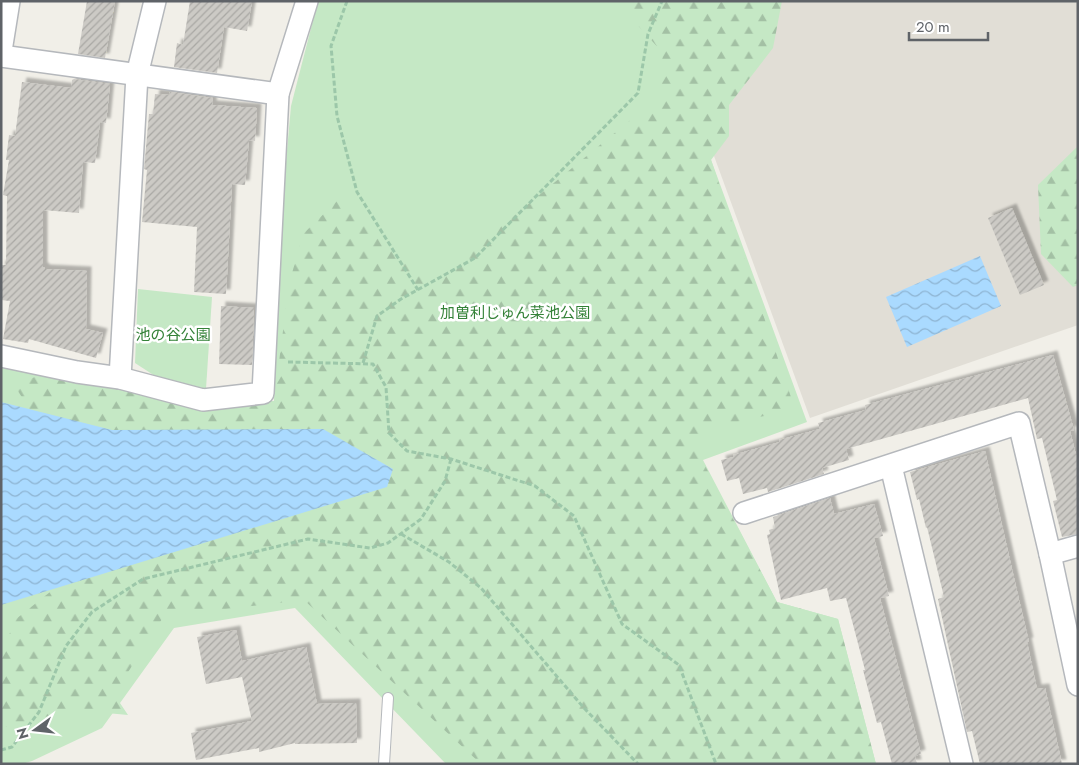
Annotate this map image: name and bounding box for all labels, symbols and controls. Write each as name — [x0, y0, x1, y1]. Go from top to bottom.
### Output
scale bar — [909, 10, 988, 42]
text: 20 m — [916, 16, 950, 38]
park label: 加曽利じゅん菜池公園 — [440, 302, 590, 324]
park label: 池の谷公園 — [135, 324, 211, 346]
north arrow — [10, 705, 60, 755]
text: N — [11, 725, 34, 741]

